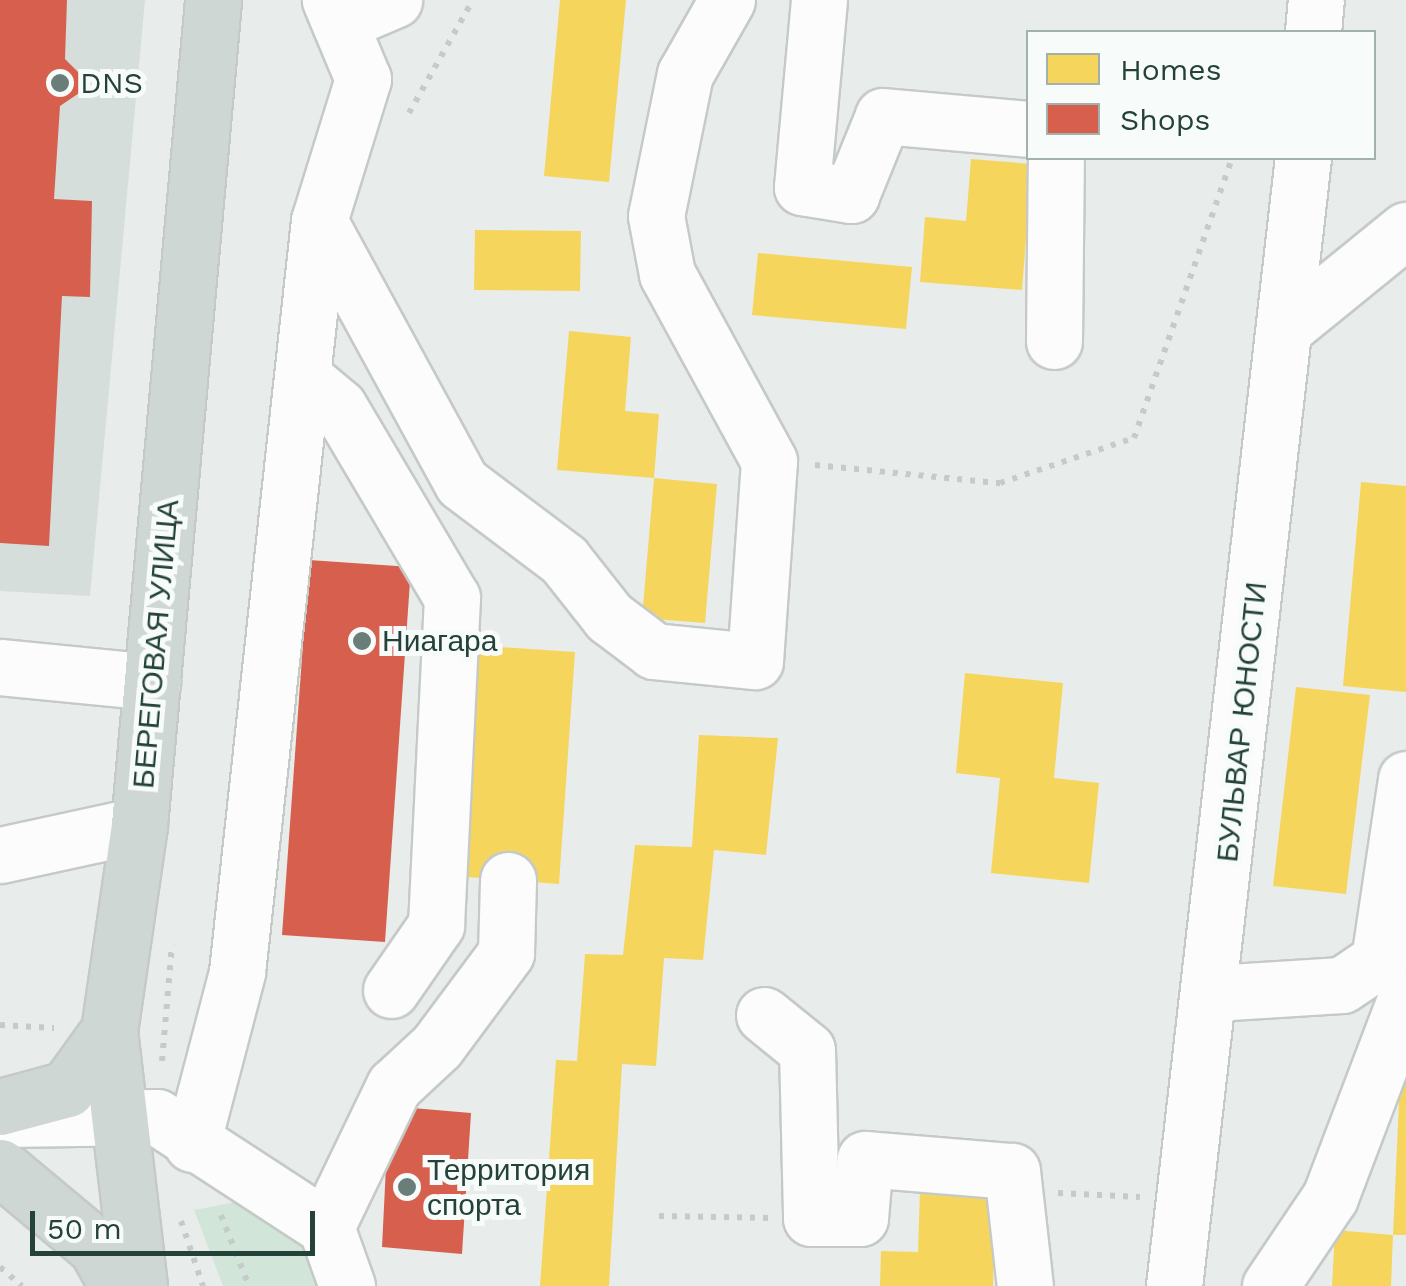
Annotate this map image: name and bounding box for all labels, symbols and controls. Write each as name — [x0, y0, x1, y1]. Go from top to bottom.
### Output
legend — [1026, 30, 1376, 160]
text: Homes — [1120, 52, 1222, 87]
place label: DNS — [80, 65, 143, 101]
marker: DNS — [49, 72, 71, 94]
text: Shops — [1120, 102, 1210, 137]
street label: БЕРЕГОВАЯ УЛИЦА — [125, 498, 187, 790]
street label: БУЛЬВАР ЮНОСТИ — [1209, 580, 1275, 864]
place label: Ниагара — [382, 623, 497, 659]
marker: Ниагара — [351, 630, 373, 652]
place label: Территория спорта — [427, 1152, 590, 1222]
marker: Территория спорта — [396, 1176, 418, 1198]
scale bar — [35, 1191, 320, 1253]
text: 50 m — [47, 1211, 122, 1246]

